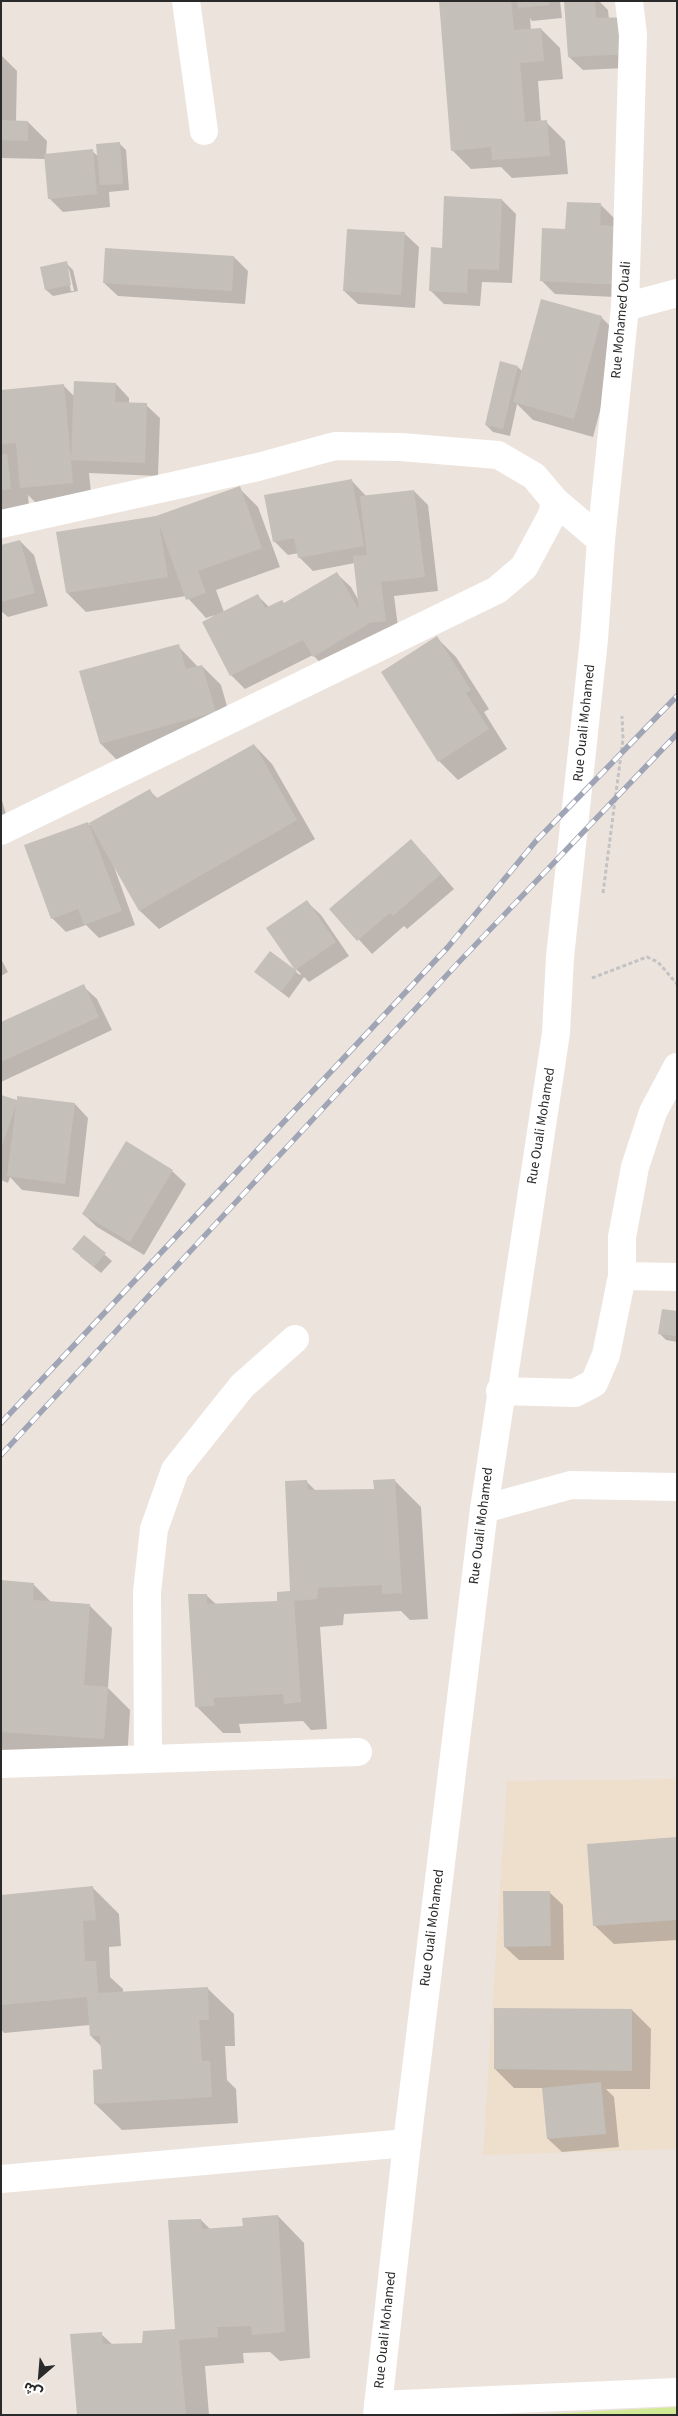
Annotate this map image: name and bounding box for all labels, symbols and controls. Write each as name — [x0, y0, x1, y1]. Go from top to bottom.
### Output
street label: Rue Mohamed Ouali — [608, 261, 636, 379]
street label: Rue Ouali Mohamed — [570, 664, 600, 782]
street label: Rue Ouali Mohamed — [524, 1066, 560, 1186]
street label: Rue Ouali Mohamed — [466, 1466, 498, 1586]
street label: Rue Ouali Mohamed — [417, 1868, 449, 1988]
street label: Rue Ouali Mohamed — [371, 2271, 401, 2389]
north arrow — [15, 2351, 65, 2401]
text: ش — [20, 2376, 46, 2403]

